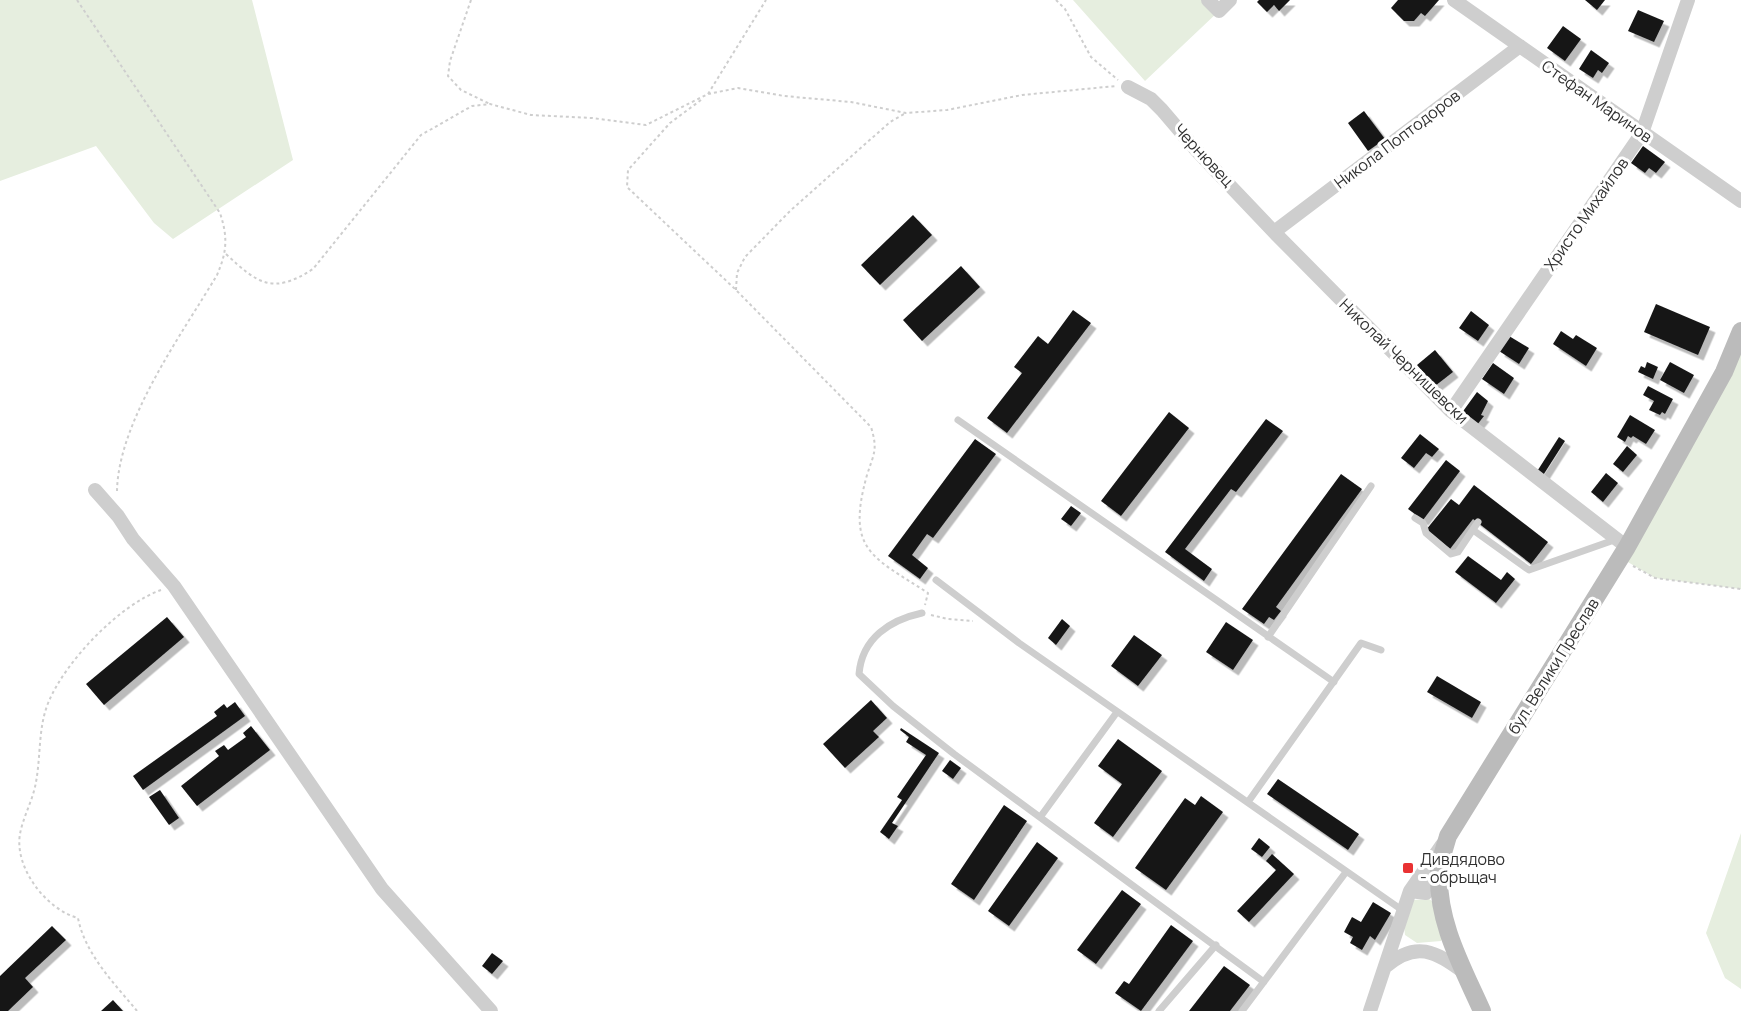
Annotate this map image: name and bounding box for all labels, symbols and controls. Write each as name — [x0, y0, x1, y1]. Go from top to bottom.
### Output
street label: Стефан Маринов — [1537, 55, 1657, 148]
street label: Никола Поптодоров — [1330, 84, 1465, 194]
street label: Чернювец — [1169, 119, 1239, 192]
street label: Христо Михайлов — [1539, 153, 1634, 275]
street label: Николай Чернишевски — [1335, 294, 1473, 428]
street label: бул. Велики Преслав — [1502, 593, 1604, 738]
place label: Дивдядово - обръщач — [1420, 848, 1505, 888]
marker: Дивдядово - обръщач — [1401, 861, 1415, 875]

